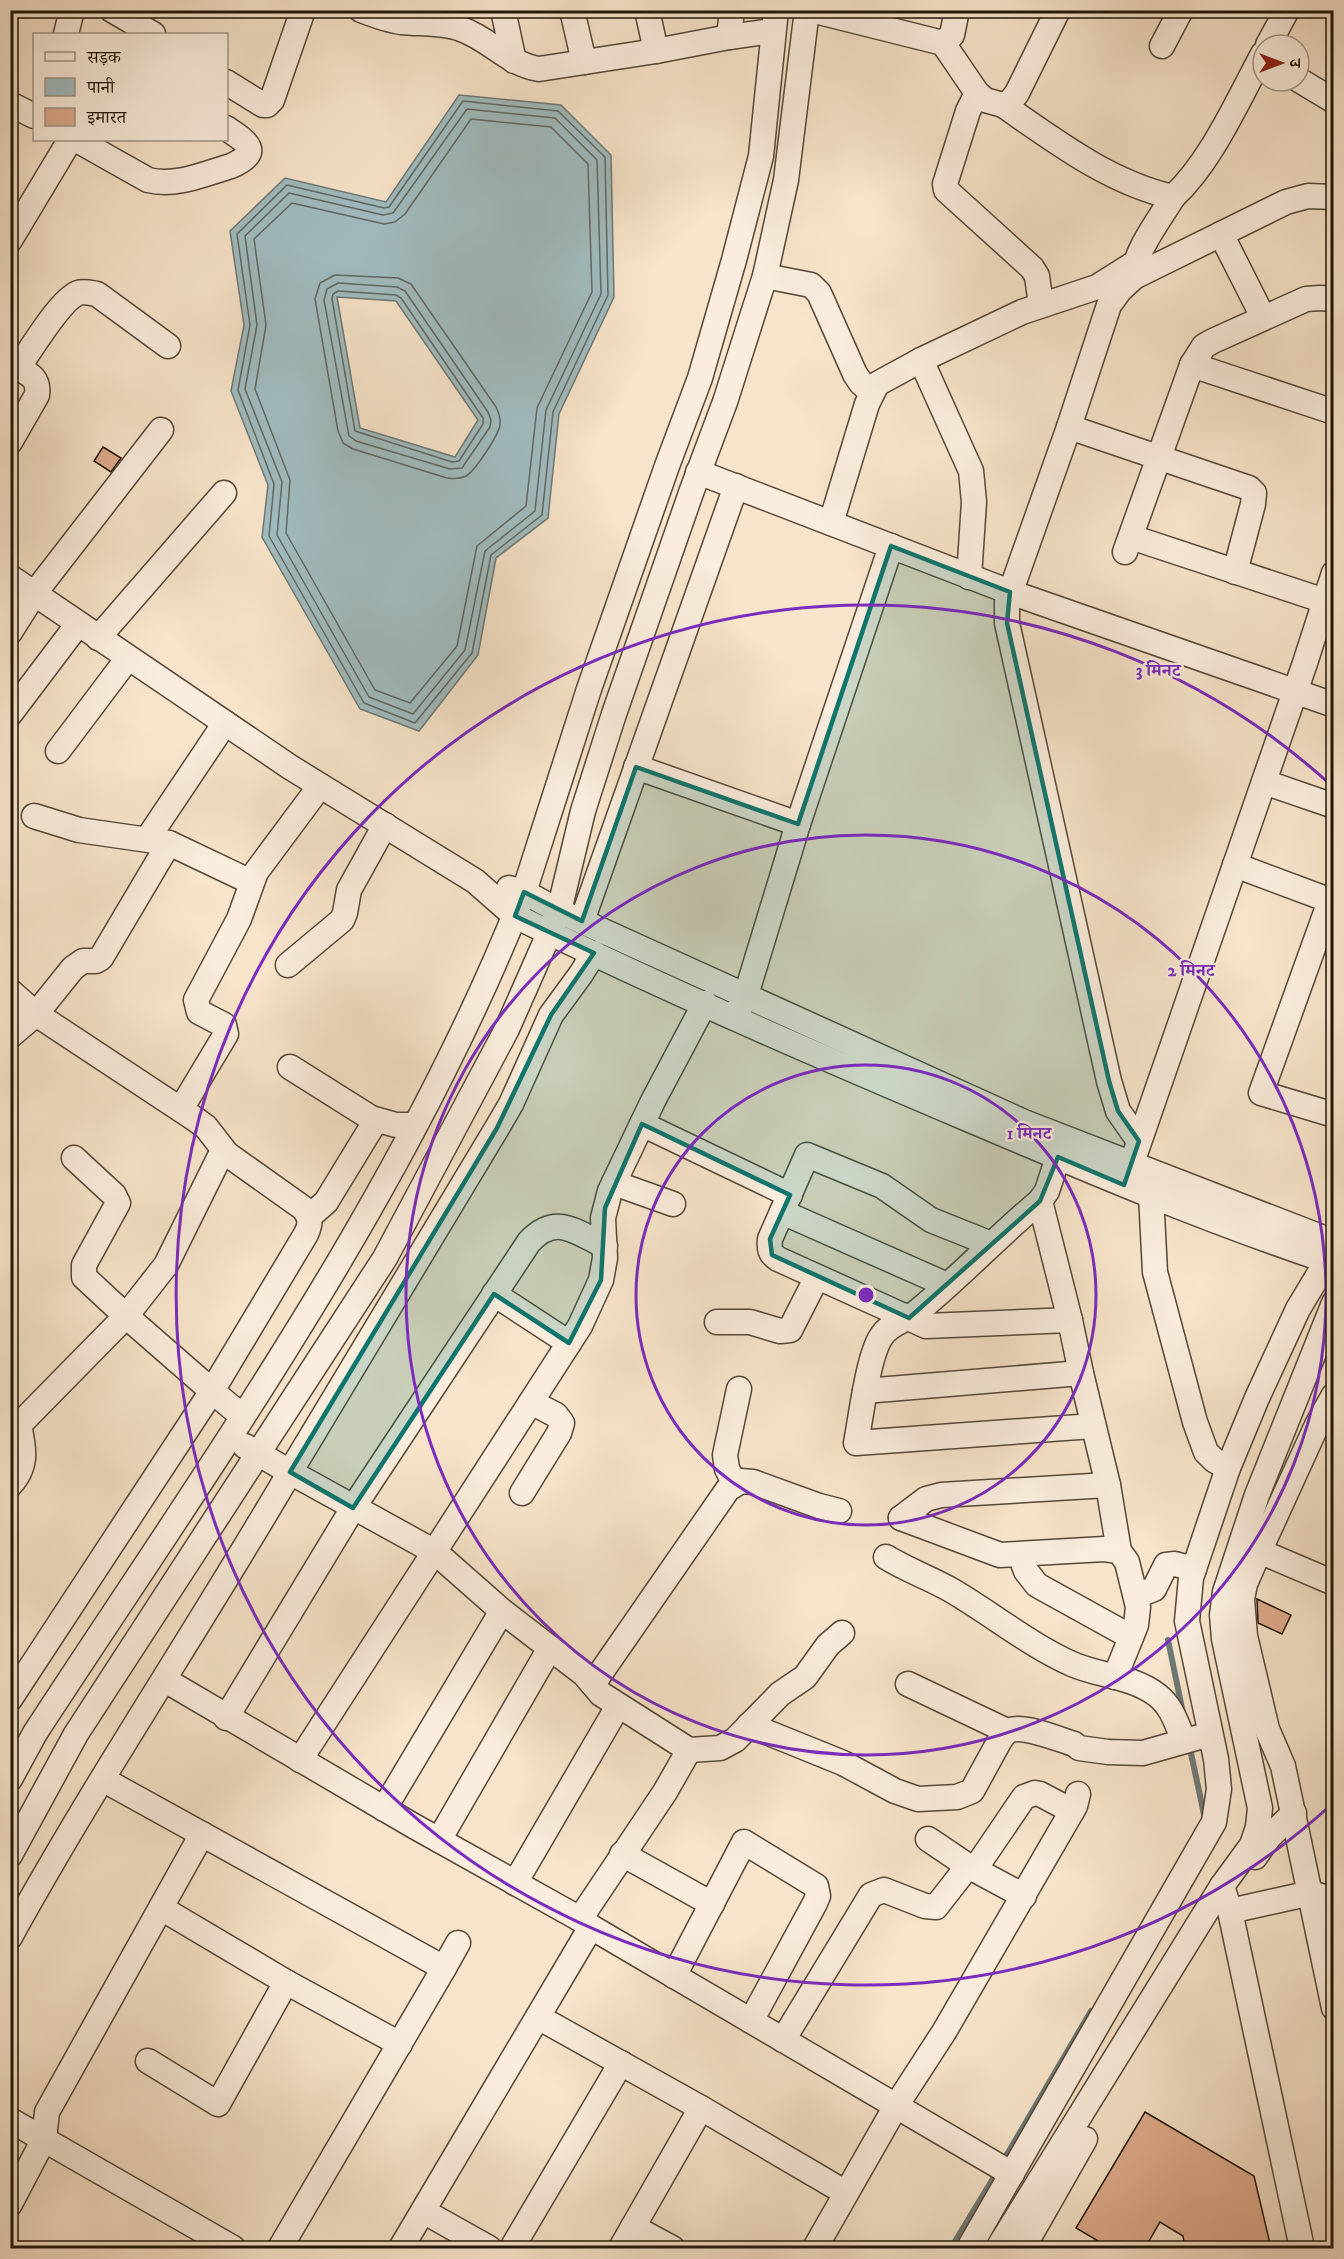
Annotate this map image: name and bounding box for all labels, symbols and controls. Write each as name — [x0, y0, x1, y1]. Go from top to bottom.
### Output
legend — [33, 33, 228, 141]
north arrow — [1251, 33, 1311, 93]
text: सड़क — [86, 47, 122, 69]
text: उ — [1285, 58, 1305, 69]
text: पानी — [86, 77, 116, 99]
text: इमारत — [86, 107, 127, 129]
text: 3 मिनट — [1136, 660, 1182, 682]
text: 2 मिनट — [1168, 960, 1216, 982]
text: 1 मिनट — [1007, 1123, 1053, 1145]
centre of rings — [856, 1285, 876, 1305]

